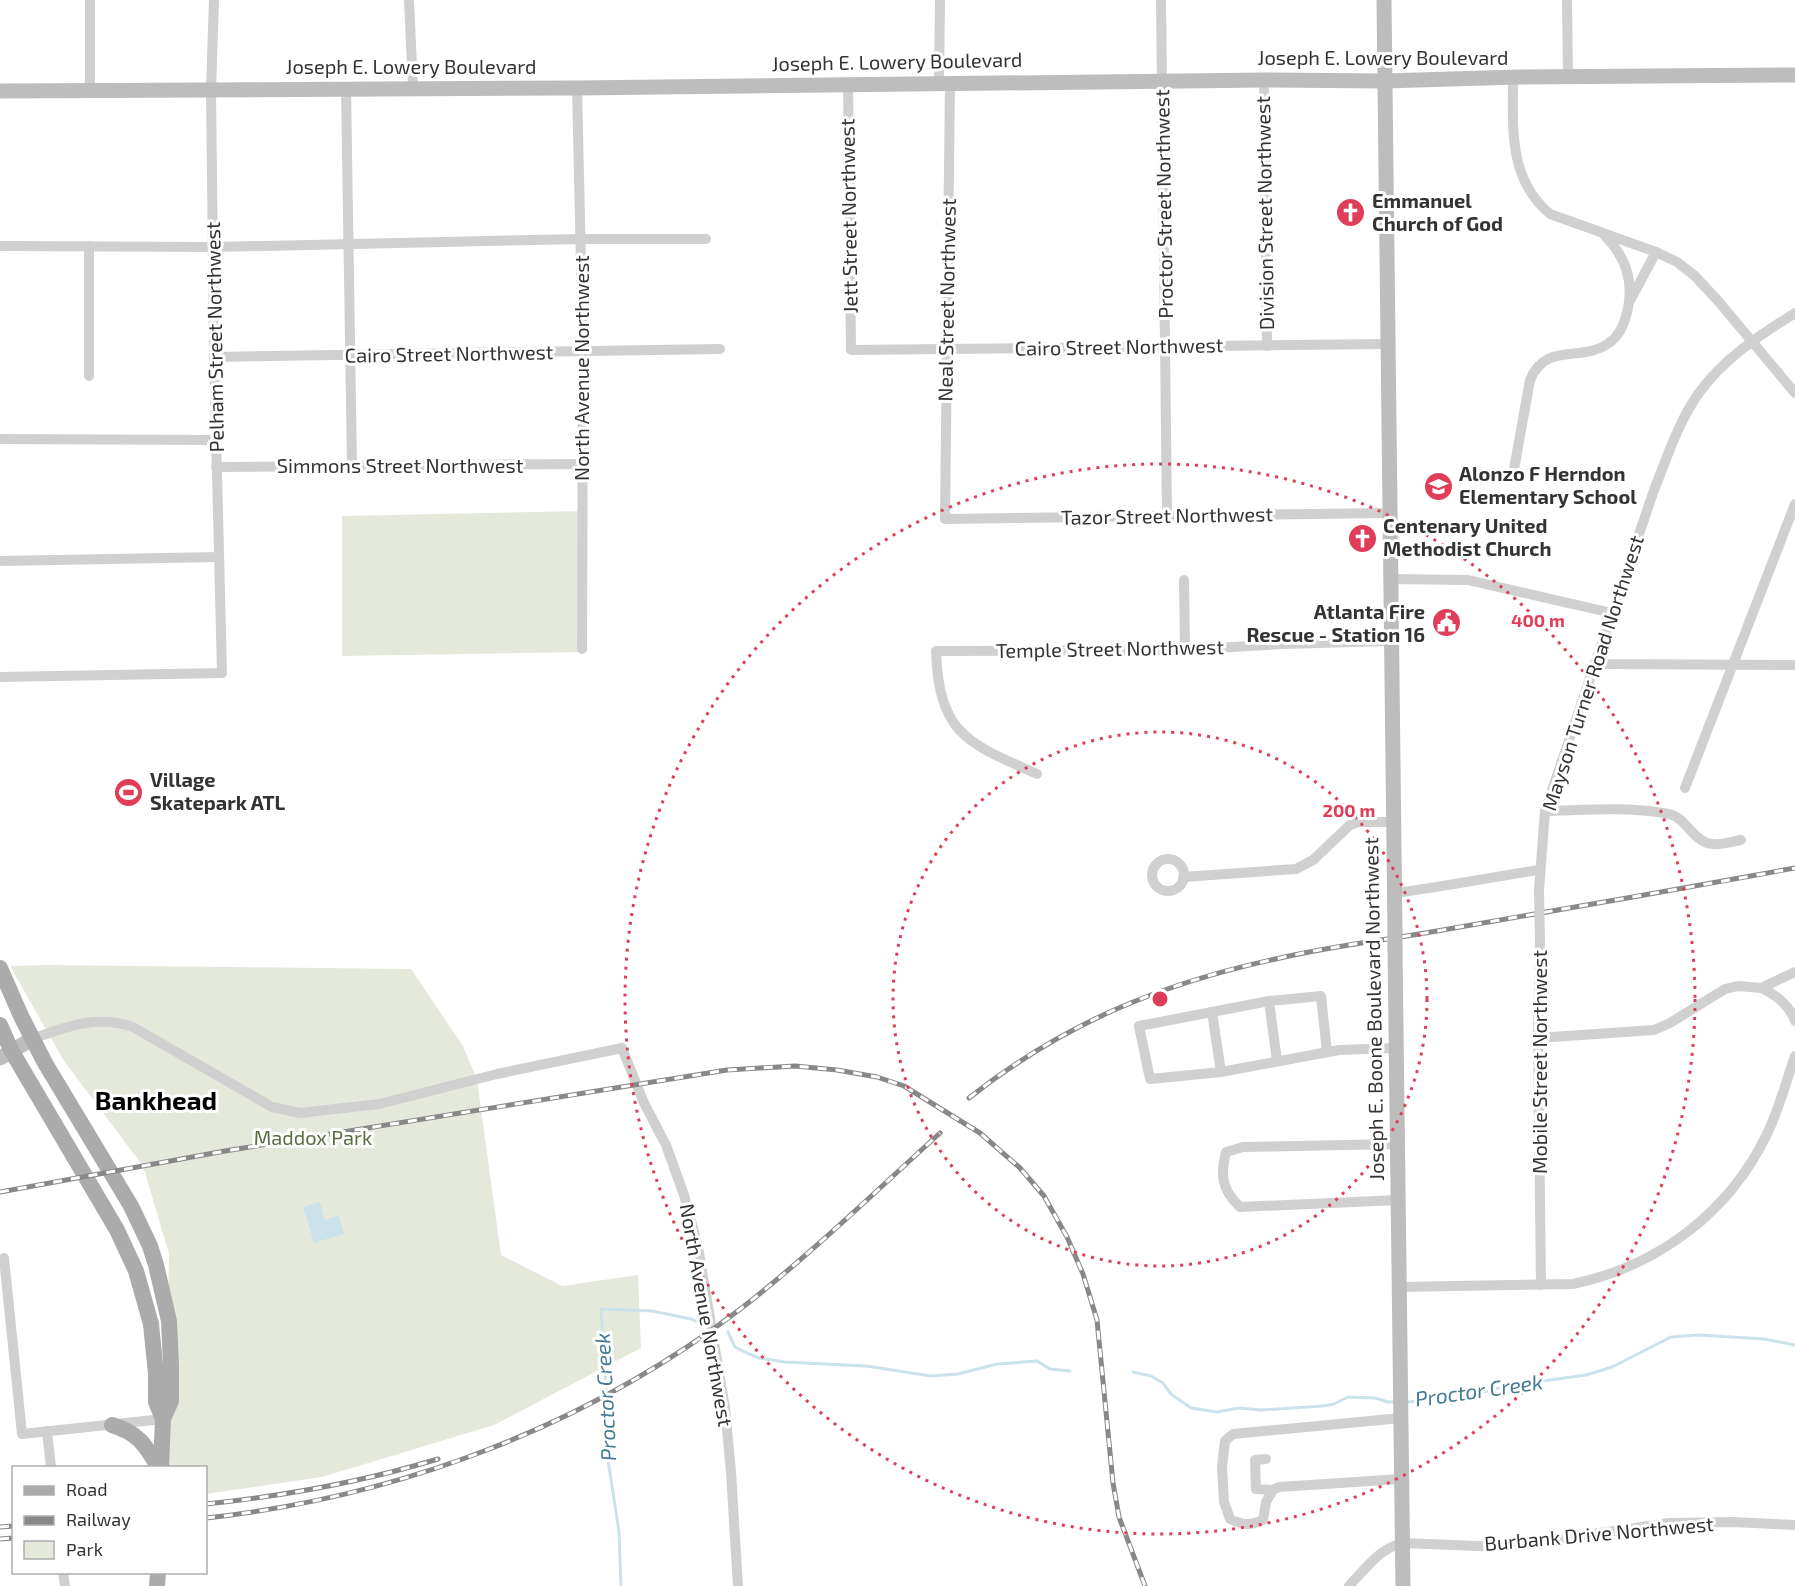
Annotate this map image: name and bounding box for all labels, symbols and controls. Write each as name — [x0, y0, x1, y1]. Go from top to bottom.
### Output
street label: Joseph E. Lowery Boulevard — [1258, 45, 1508, 69]
street label: Joseph E. Lowery Boulevard — [771, 47, 1023, 75]
street label: Joseph E. Lowery Boulevard — [286, 54, 536, 78]
street label: Proctor Street Northwest — [1149, 89, 1177, 319]
street label: Division Street Northwest — [1250, 95, 1278, 330]
street label: Jett Street Northwest — [834, 118, 862, 314]
place label: Emmanuel Church of God — [1372, 188, 1503, 235]
church icon: Emmanuel Church of God — [1335, 196, 1367, 228]
street label: Neal Street Northwest — [932, 198, 960, 402]
street label: Pelham Street Northwest — [200, 221, 228, 453]
street label: North Avenue Northwest — [569, 255, 593, 481]
street label: Cairo Street Northwest — [1014, 332, 1224, 360]
street label: Cairo Street Northwest — [344, 339, 554, 367]
street label: Simmons Street Northwest — [277, 453, 524, 477]
place label: Alonzo F Herndon Elementary School — [1459, 461, 1637, 509]
school or university icon: Alonzo F Herndon Elementary School — [1422, 470, 1454, 502]
street label: Tazor Street Northwest — [1061, 501, 1274, 529]
place label: Centenary United Methodist Church — [1383, 513, 1551, 560]
church icon: Centenary United Methodist Church — [1346, 522, 1378, 554]
street label: Mayson Turner Road Northwest — [1536, 532, 1648, 813]
place label: Atlanta Fire Rescue - Station 16 — [1246, 599, 1425, 646]
public building icon: Atlanta Fire Rescue - Station 16 — [1430, 607, 1462, 639]
text: 400 m — [1511, 609, 1565, 631]
street label: Temple Street Northwest — [996, 634, 1225, 662]
place label: Village Skatepark ATL — [150, 767, 286, 814]
sports icon: Village Skatepark ATL — [113, 776, 145, 808]
text: 200 m — [1323, 799, 1375, 821]
street label: Joseph E. Boone Boulevard Northwest — [1358, 837, 1388, 1181]
street label: Mobile Street Northwest — [1527, 950, 1551, 1174]
centre of rings — [1150, 989, 1170, 1009]
district label: Bankhead — [95, 1084, 217, 1115]
park label: Maddox Park — [254, 1125, 372, 1149]
street label: North Avenue Northwest — [676, 1202, 738, 1428]
water label: Proctor Creek — [589, 1332, 620, 1462]
water label: Proctor Creek — [1413, 1368, 1544, 1411]
legend — [12, 1466, 207, 1574]
text: Road — [66, 1478, 107, 1500]
text: Railway — [66, 1508, 131, 1530]
street label: Burbank Drive Northwest — [1483, 1511, 1715, 1555]
text: Park — [66, 1538, 103, 1560]

